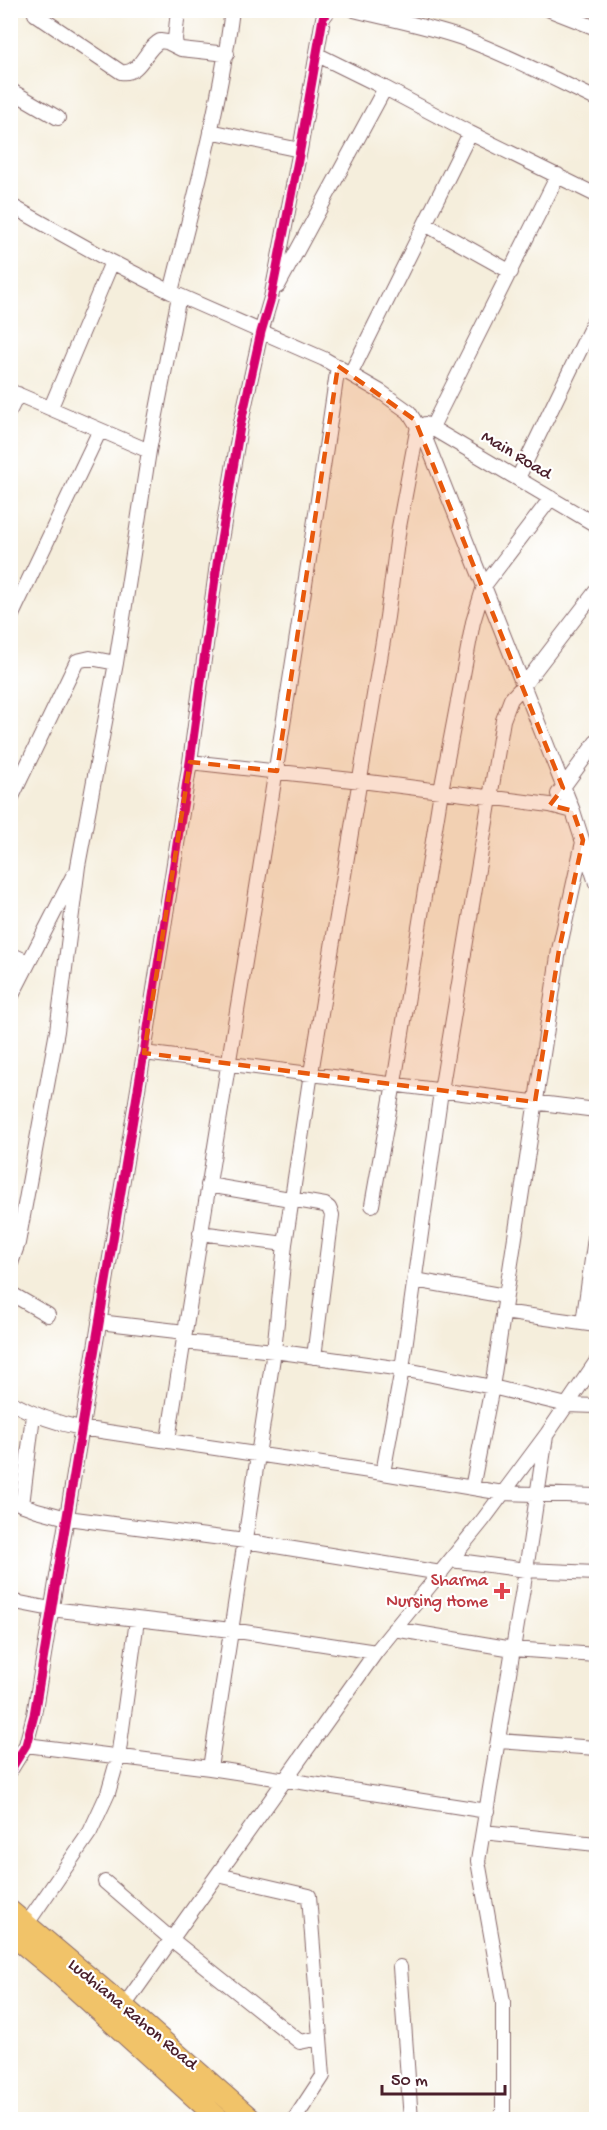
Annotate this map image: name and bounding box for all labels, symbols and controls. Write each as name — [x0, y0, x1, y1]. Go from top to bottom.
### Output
street label: Main Road — [477, 427, 556, 486]
place label: Sharma Nursing Home — [386, 1571, 489, 1613]
marker: Sharma Nursing Home — [493, 1582, 511, 1600]
street label: Ludhiana Rahon Road — [63, 1955, 202, 2076]
scale bar — [382, 2058, 505, 2096]
text: 50 m — [391, 2071, 428, 2092]

